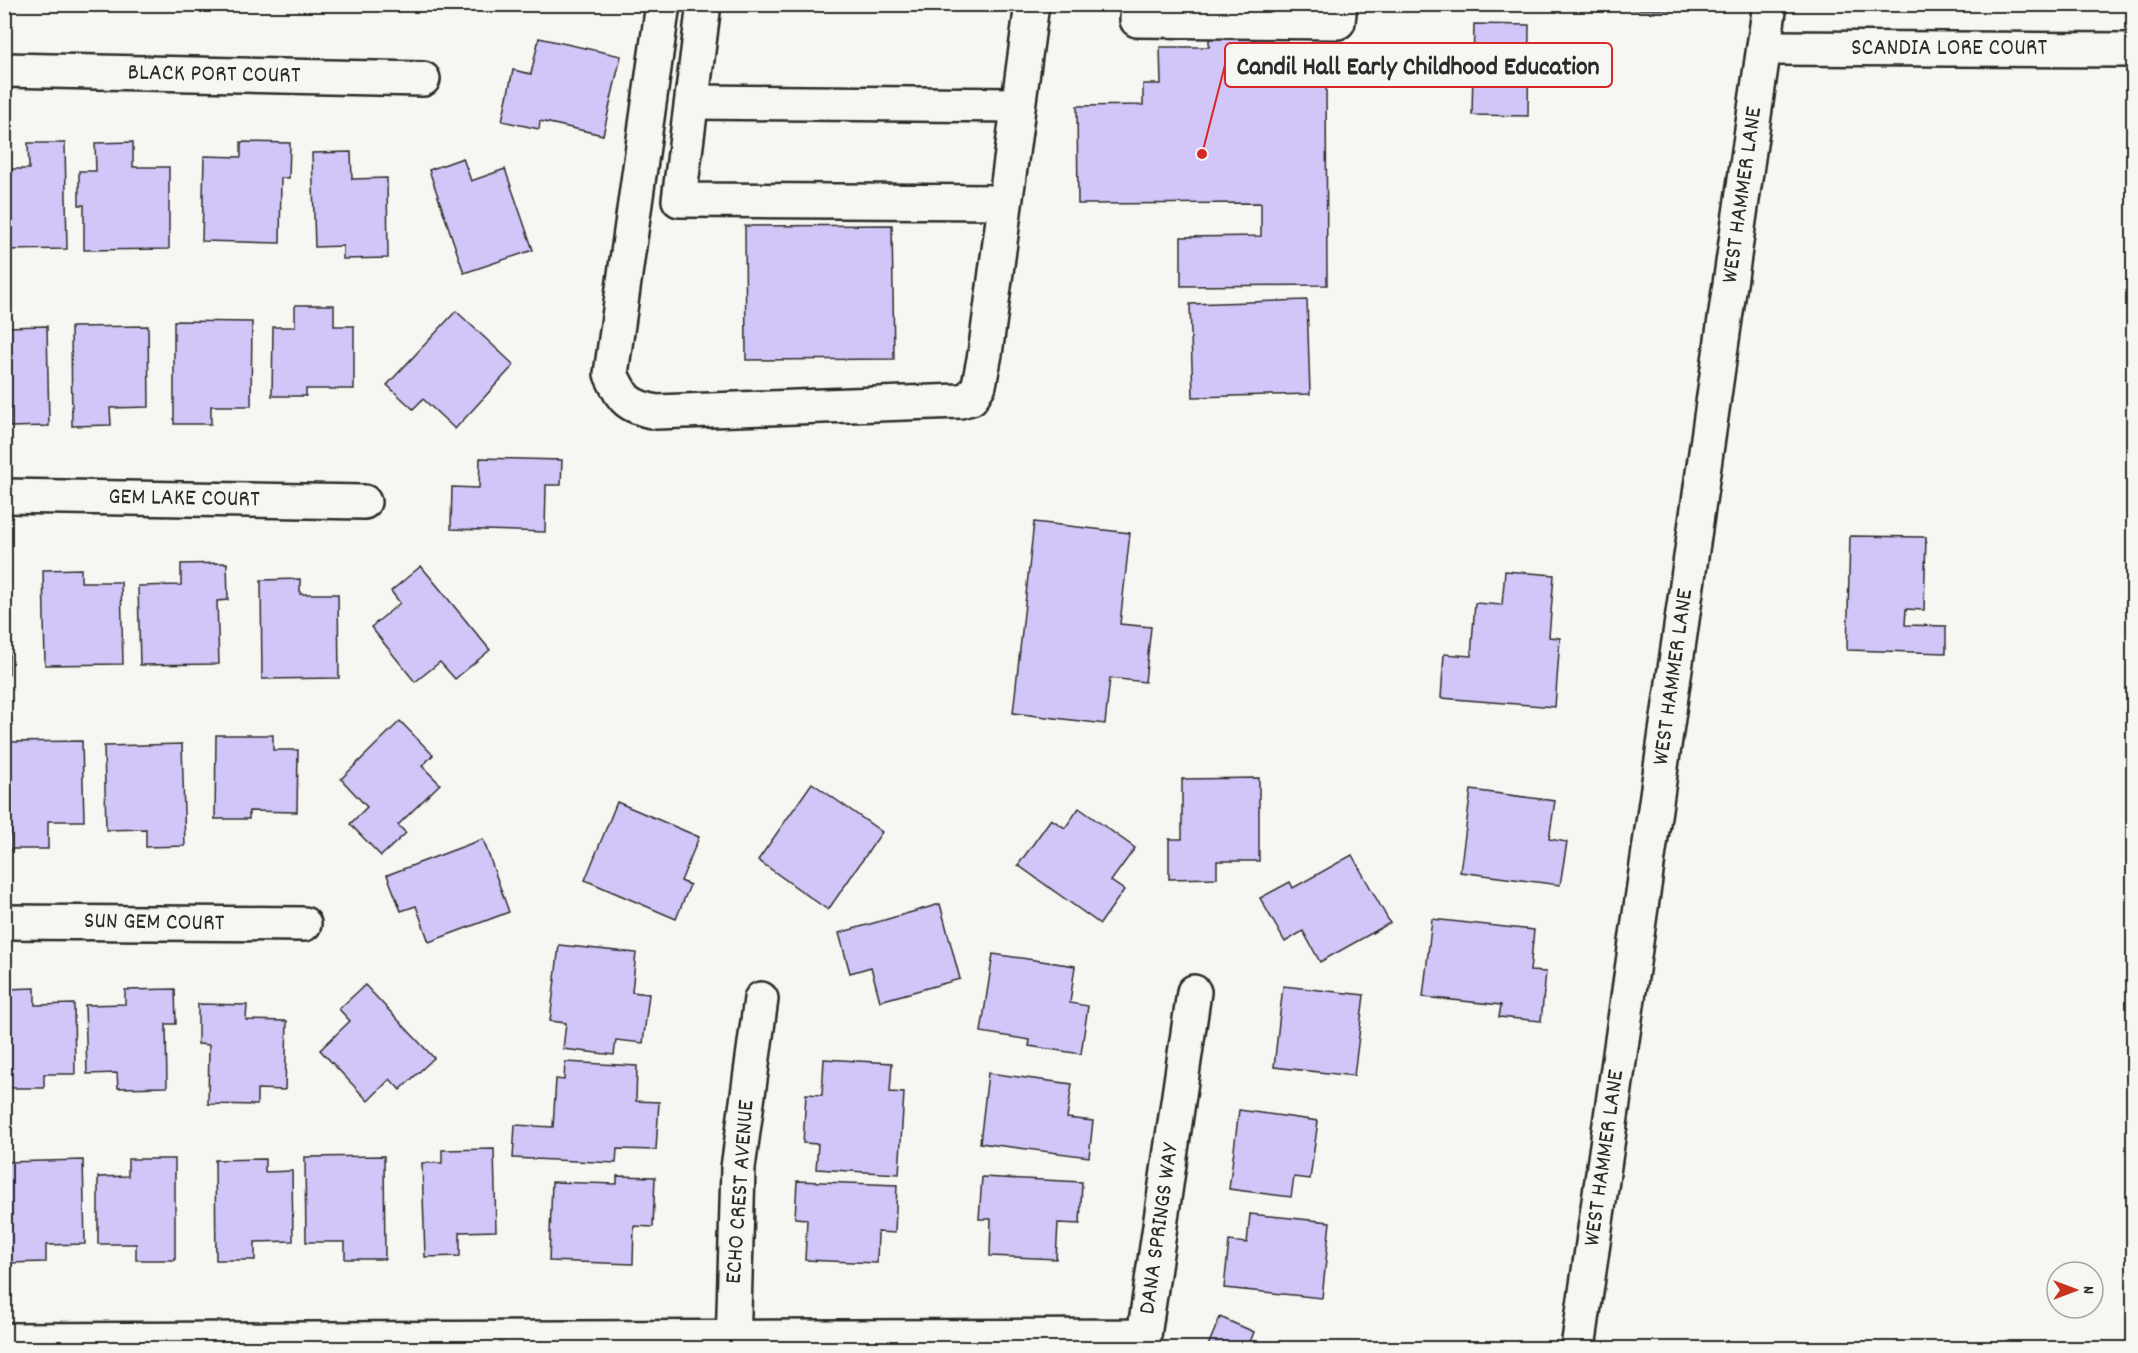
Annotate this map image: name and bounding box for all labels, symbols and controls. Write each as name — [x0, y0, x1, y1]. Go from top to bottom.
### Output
street label: SCANDIA LORE COURT — [1851, 32, 2047, 66]
callout: Candil Hall Early Childhood Education — [1225, 43, 1612, 87]
text: Candil Hall Early Childhood Education — [1236, 50, 1600, 87]
street label: BLACK PORT COURT — [127, 56, 301, 94]
street label: WEST HAMMER LANE — [1714, 105, 1772, 285]
street label: GEM LAKE COURT — [108, 481, 260, 517]
street label: WEST HAMMER LANE — [1645, 587, 1703, 767]
street label: SUN GEM COURT — [83, 905, 225, 941]
street label: WEST HAMMER LANE — [1576, 1068, 1634, 1248]
street label: ECHO CREST AVENUE — [718, 1099, 764, 1285]
street label: DANA SPRINGS WAY — [1131, 1140, 1189, 1317]
north arrow — [2045, 1260, 2105, 1320]
text: N — [2076, 1286, 2099, 1294]

